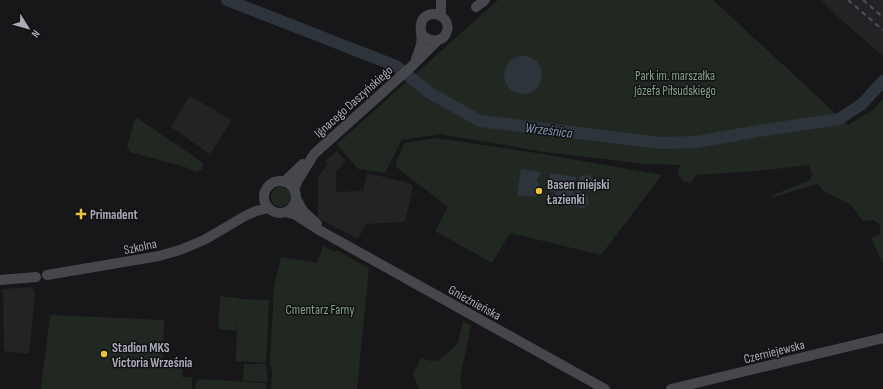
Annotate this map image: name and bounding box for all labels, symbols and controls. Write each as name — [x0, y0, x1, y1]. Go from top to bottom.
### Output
north arrow — [8, 8, 48, 48]
text: N — [29, 27, 43, 40]
street label: Ignacego Daszyńskiego — [311, 62, 396, 141]
park label: Park im. marszałka Józefa Piłsudskiego — [633, 68, 716, 99]
water label: Wrześnica — [524, 119, 574, 142]
place label: Basen miejski Łazienki — [546, 177, 610, 208]
marker: Basen miejski Łazienki — [534, 186, 544, 196]
place label: Primadent — [90, 207, 138, 223]
marker: Primadent — [75, 208, 87, 220]
street label: Szkolna — [122, 236, 158, 258]
street label: Gnieźnieńska — [445, 282, 504, 324]
park label: Cmentarz Farny — [286, 302, 354, 318]
street label: Czerniejewska — [742, 337, 806, 367]
place label: Stadion MKS Victoria Września — [112, 340, 192, 371]
marker: Stadion MKS Victoria Września — [99, 349, 109, 359]

